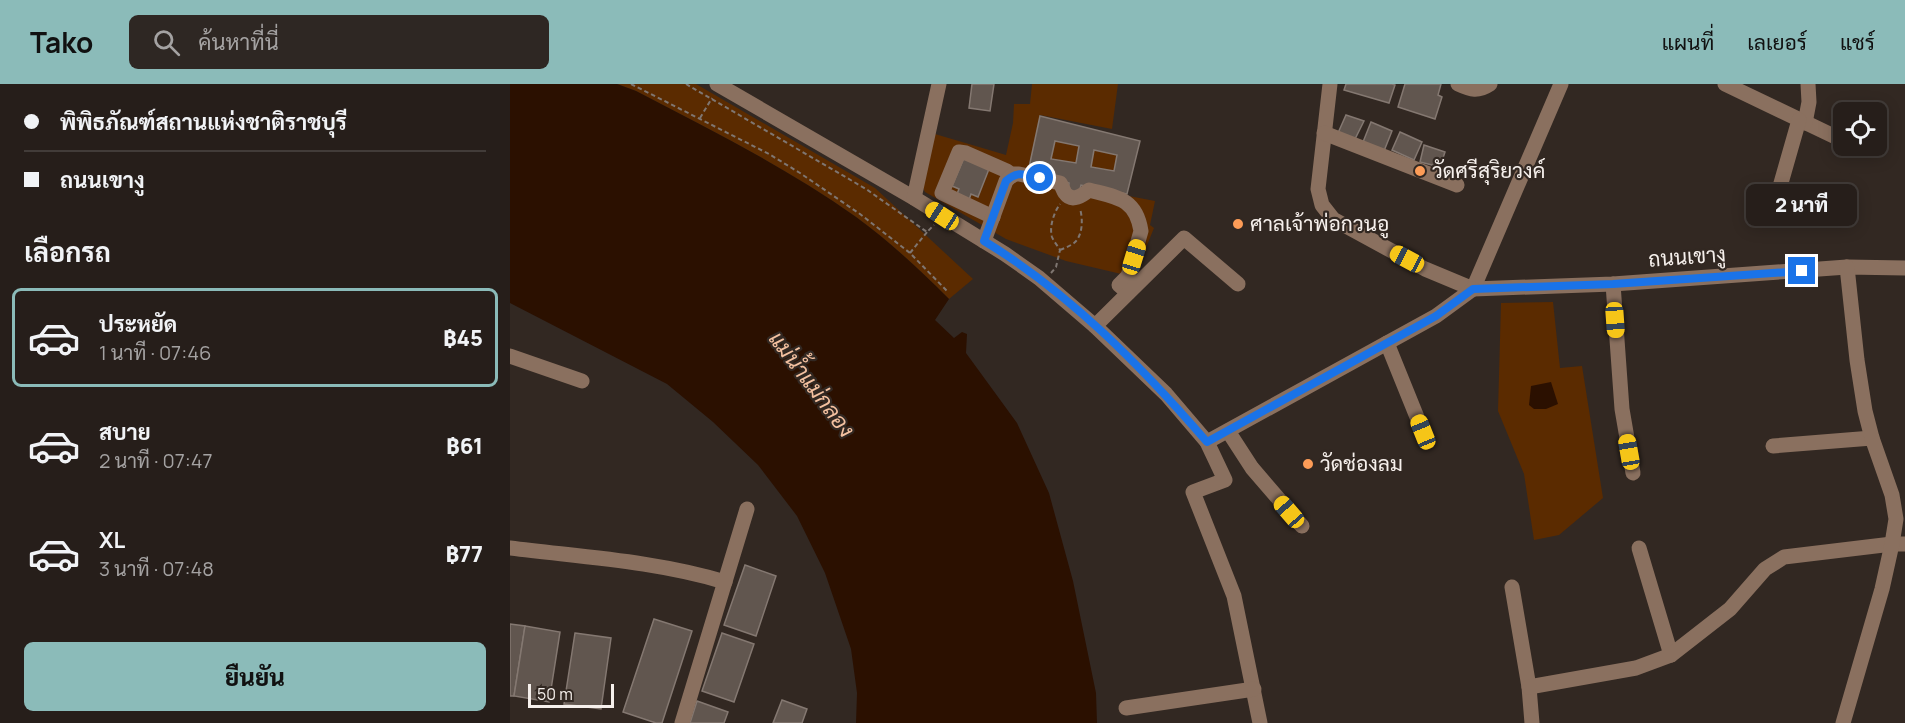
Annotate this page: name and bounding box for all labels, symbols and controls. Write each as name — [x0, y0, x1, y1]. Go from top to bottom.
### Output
search box — [129, 15, 549, 69]
text: Tako — [30, 23, 93, 61]
icon: search — [150, 26, 183, 59]
text: ค้นหาที่นี่ — [198, 27, 279, 57]
text: แผนที่ — [1662, 28, 1714, 56]
text: เลเยอร์ — [1747, 28, 1807, 56]
text: แชร์ — [1840, 28, 1875, 56]
map controls — [1833, 102, 1887, 156]
button: locate — [1833, 102, 1887, 156]
text: พิพิธภัณฑ์สถานแห่งชาติราชบุรี — [60, 107, 347, 137]
place label: วัดศรีสุริยวงค์ — [1432, 156, 1545, 185]
route start — [1026, 164, 1053, 191]
marker: วัดศรีสุริยวงค์ — [1413, 164, 1427, 178]
text: ถนนเขางู — [60, 165, 145, 195]
callout: 2 นาที — [1746, 184, 1858, 226]
text: 2 นาที — [1775, 191, 1828, 218]
car — [922, 199, 962, 233]
place label: ศาลเจ้าพ่อกวนอู — [1250, 209, 1389, 239]
marker: ศาลเจ้าพ่อกวนอู — [1231, 217, 1245, 231]
text: เลือกรถ — [24, 233, 111, 270]
car — [1120, 237, 1148, 277]
street label: ถนนเขางู — [1647, 239, 1727, 275]
car — [1387, 243, 1427, 275]
route end — [1788, 257, 1815, 284]
car — [1605, 301, 1625, 339]
text: ประหยัด — [99, 309, 177, 339]
icon: car — [27, 311, 81, 365]
water label: แม่น้ำแม่กลอง — [762, 322, 865, 443]
text: ฿45 — [443, 323, 483, 353]
text: 1 นาที · 07:46 — [99, 339, 211, 366]
car — [1408, 412, 1438, 452]
text: สบาย — [99, 417, 151, 447]
icon: car — [27, 419, 81, 473]
text: ฿61 — [446, 431, 483, 461]
car — [1617, 433, 1641, 471]
text: 2 นาที · 07:47 — [99, 447, 213, 474]
place label: วัดช่องลม — [1320, 449, 1403, 477]
marker: วัดช่องลม — [1301, 457, 1315, 471]
car — [1270, 493, 1308, 531]
text: XL — [99, 525, 125, 555]
icon: car — [27, 527, 81, 581]
text: ฿77 — [446, 539, 483, 569]
text: 3 นาที · 07:48 — [99, 555, 214, 582]
button: ยืนยัน — [24, 642, 486, 711]
scale bar — [528, 681, 614, 708]
text: 50 m — [537, 683, 573, 705]

